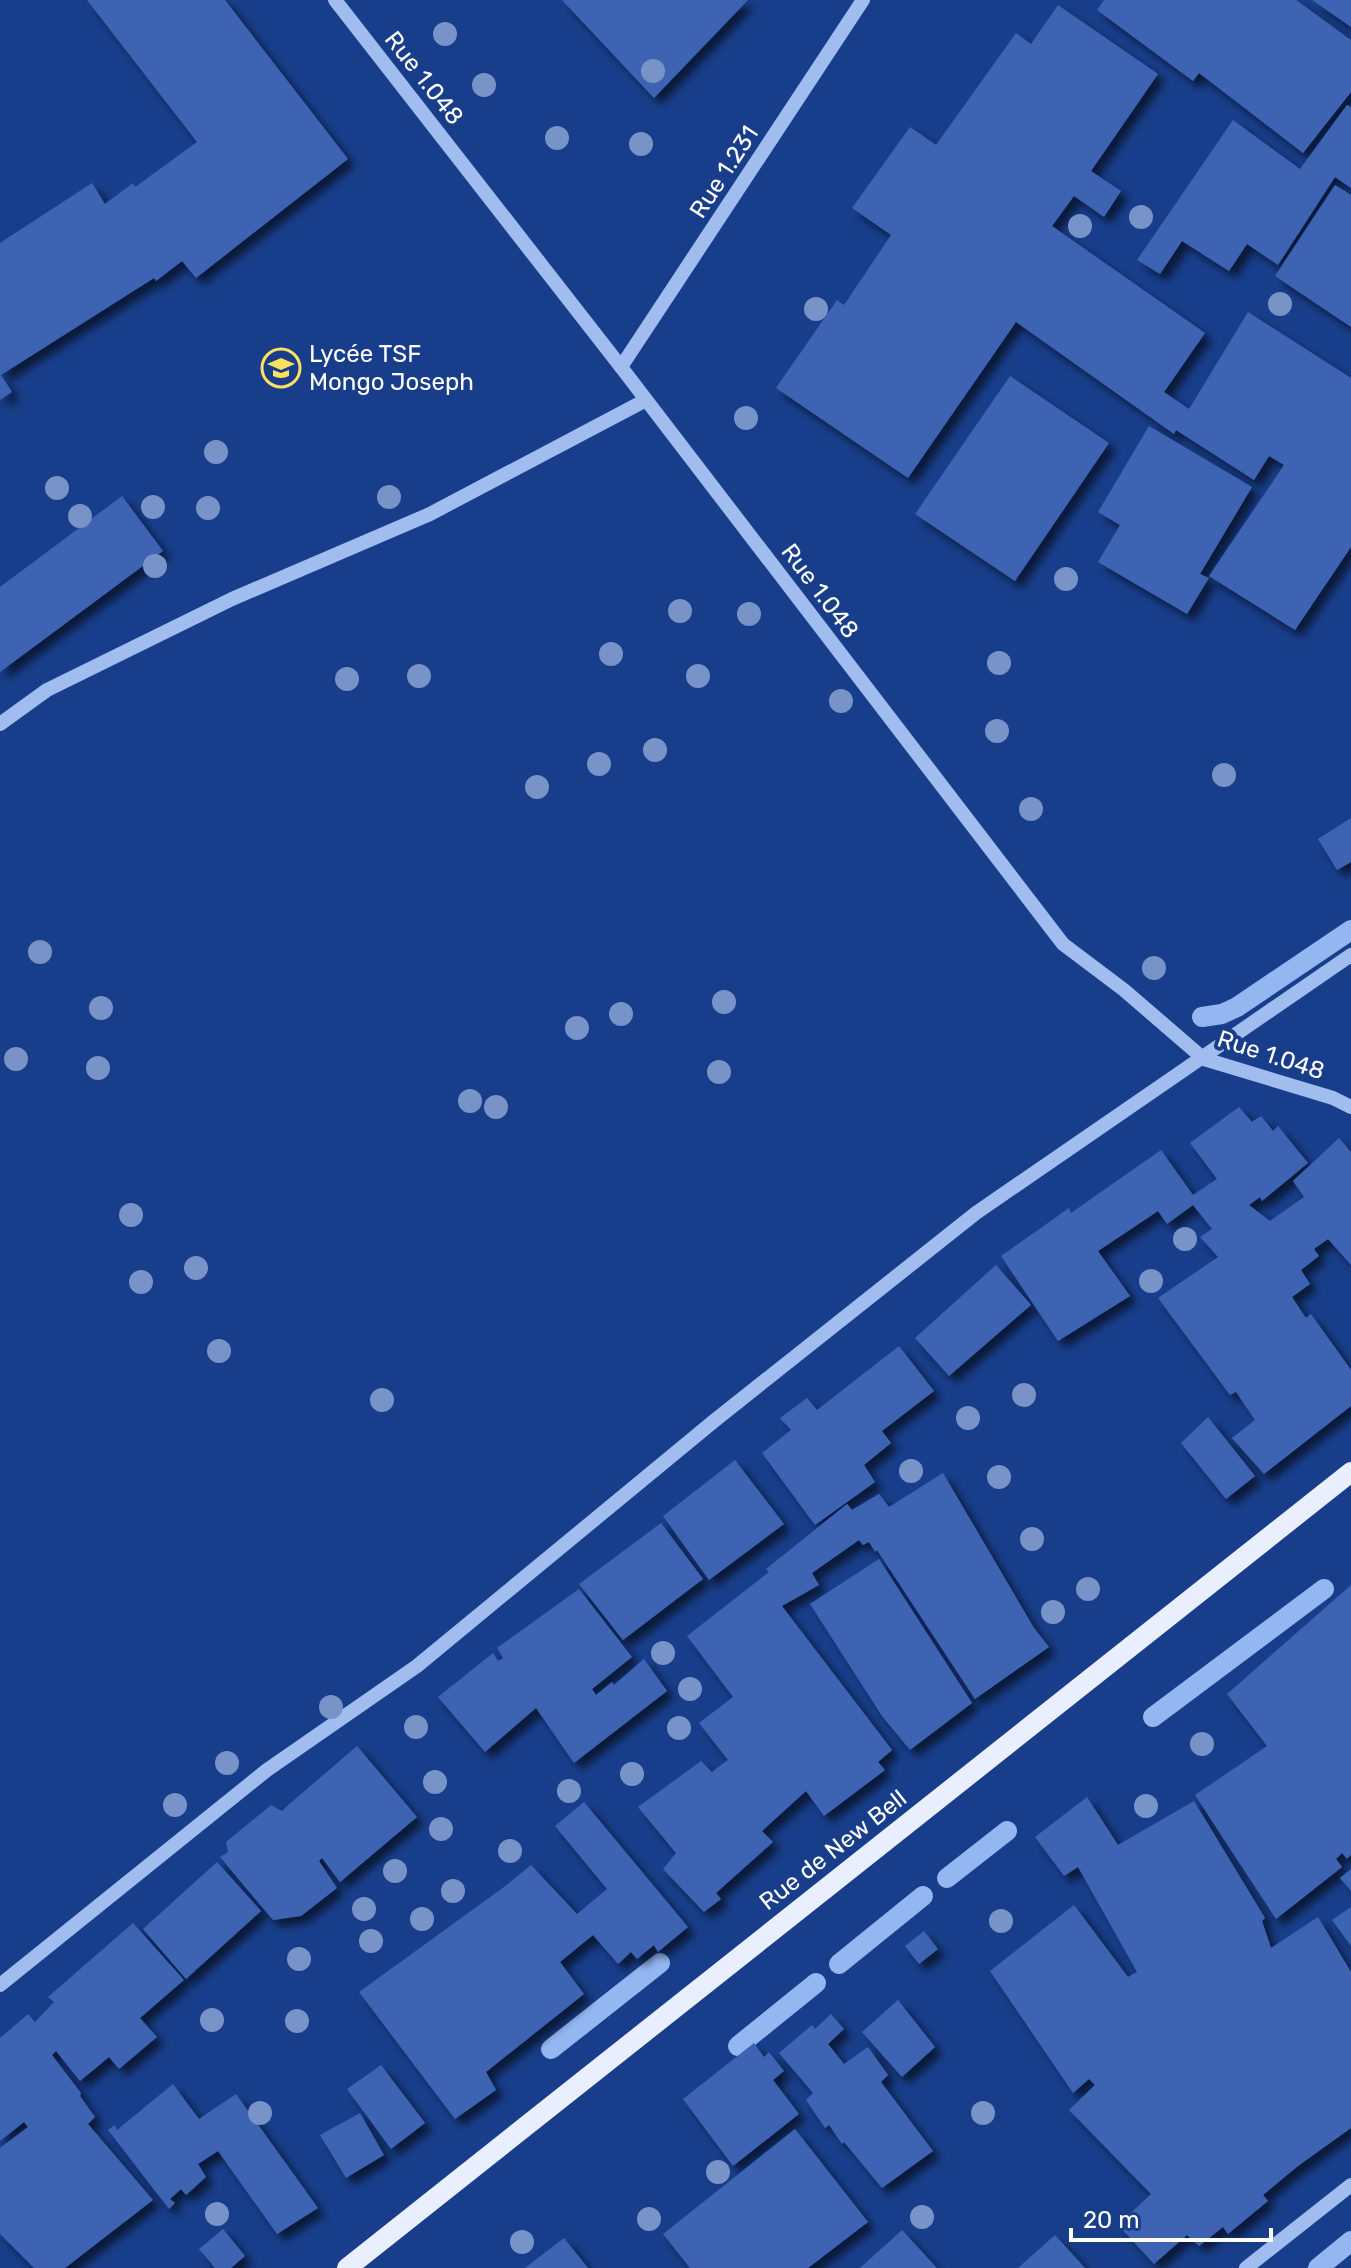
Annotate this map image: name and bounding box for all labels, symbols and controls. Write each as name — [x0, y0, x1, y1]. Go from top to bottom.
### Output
street label: Rue 1.048 — [379, 26, 469, 130]
street label: Rue 1.231 — [684, 121, 764, 223]
place label: Lycée TSF Mongo Joseph — [309, 340, 474, 396]
school or university icon: Lycée TSF Mongo Joseph — [260, 347, 302, 389]
street label: Rue 1.048 — [775, 538, 865, 644]
street label: Rue 1.048 — [1214, 1025, 1328, 1085]
street label: Rue de New Bell — [754, 1784, 912, 1916]
scale bar — [1071, 2192, 1271, 2242]
text: 20 m — [1083, 2206, 1140, 2234]

